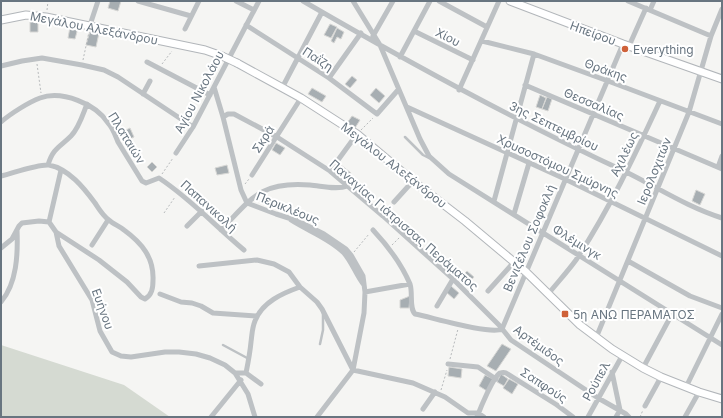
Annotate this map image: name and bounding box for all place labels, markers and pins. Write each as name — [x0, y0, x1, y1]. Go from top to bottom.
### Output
place label: Everything — [633, 42, 694, 57]
marker: Everything — [620, 44, 630, 54]
place label: 5η ΑΝΩ ΠΕΡΑΜΑΤΟΣ — [573, 307, 695, 322]
marker: 5η ΑΝΩ ΠΕΡΑΜΑΤΟΣ — [560, 309, 570, 319]

